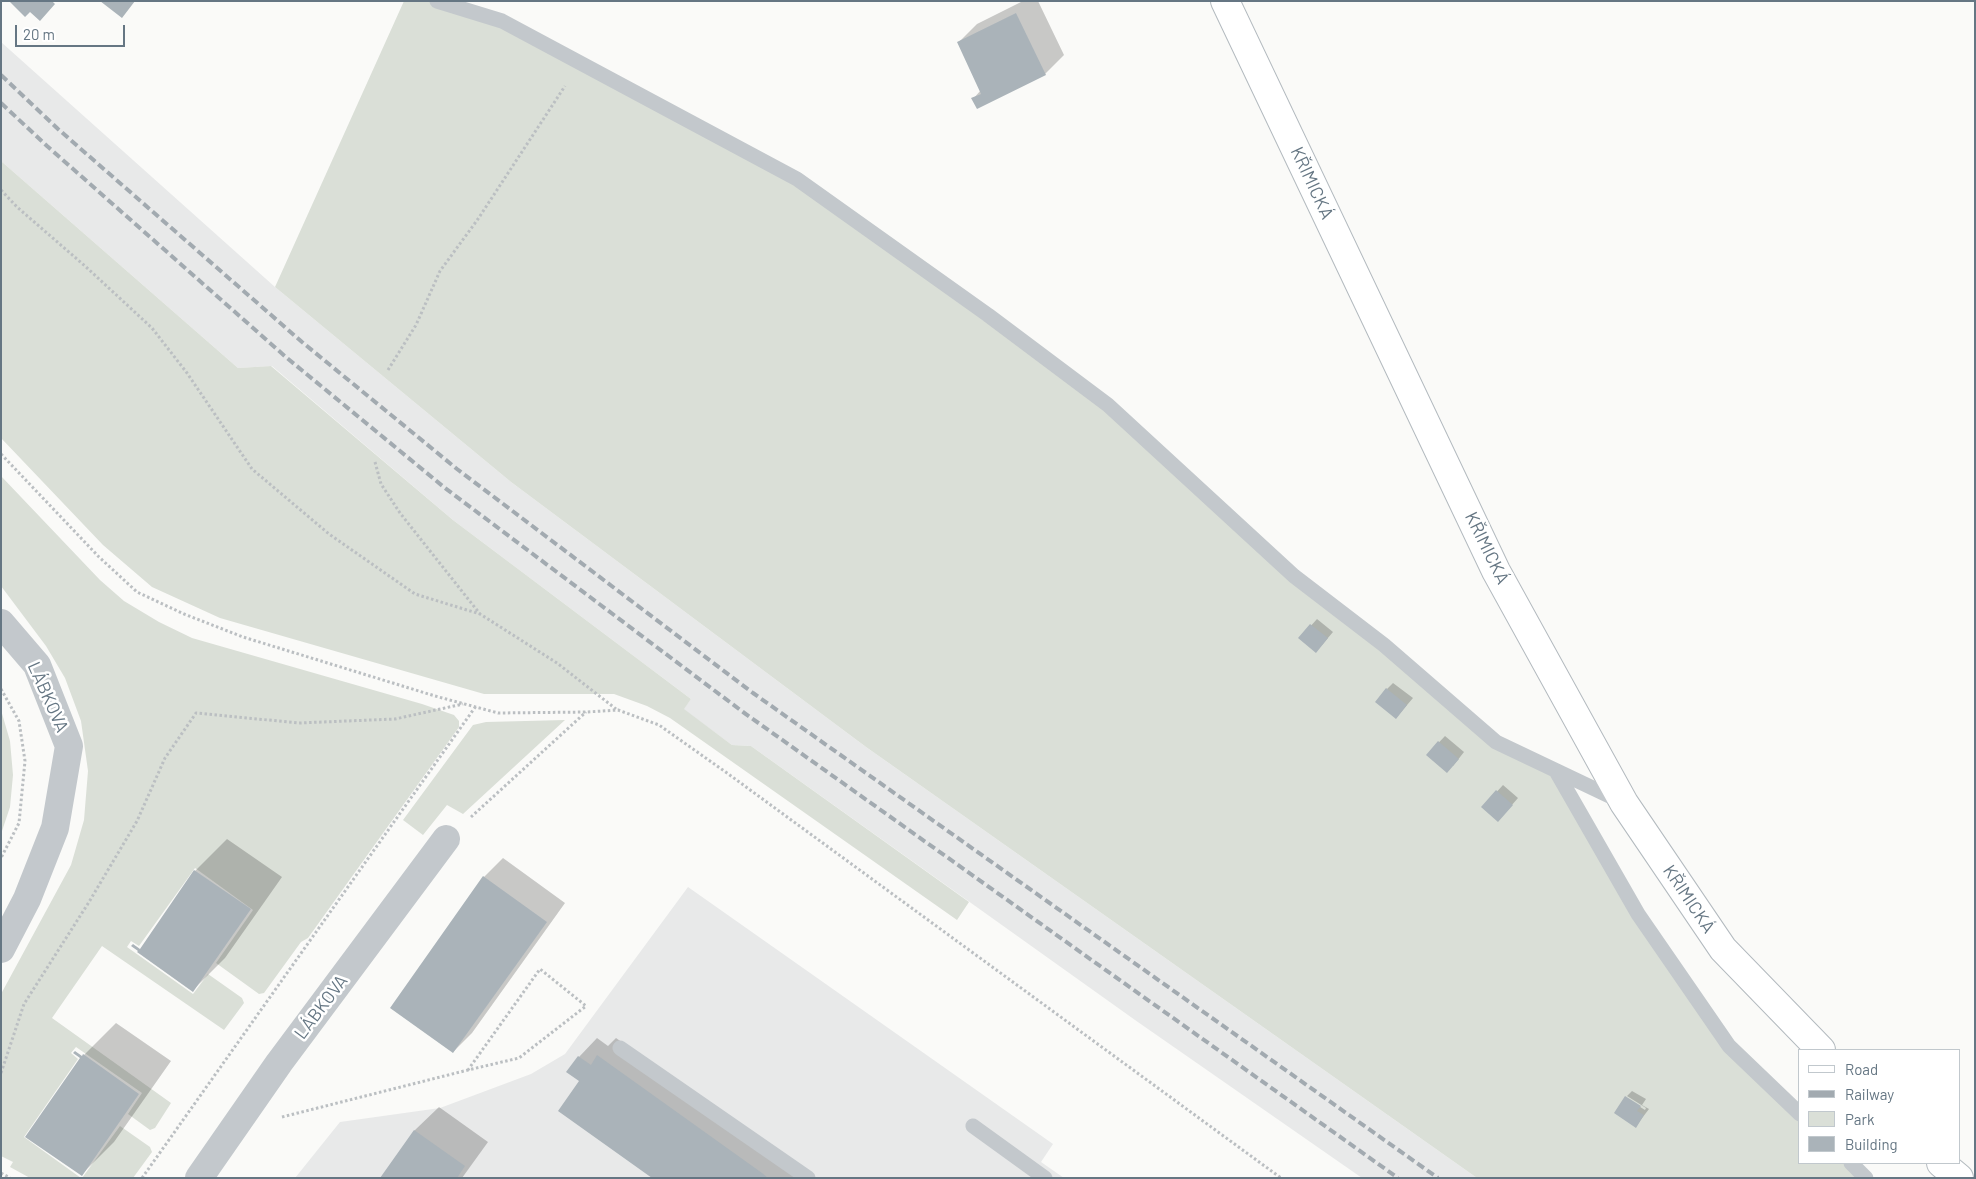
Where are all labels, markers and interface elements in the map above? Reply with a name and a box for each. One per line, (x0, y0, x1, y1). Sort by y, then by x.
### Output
scale bar (18, 15, 128, 47)
text: 20 m (23, 25, 55, 43)
street label: KŘIMICKÁ (1286, 143, 1338, 223)
street label: KŘIMICKÁ (1460, 508, 1514, 588)
street label: LÁBKOVA (23, 658, 73, 736)
street label: KŘIMICKÁ (1658, 861, 1720, 937)
street label: LÁBKOVA (290, 971, 352, 1043)
legend (1798, 1049, 1961, 1164)
text: Road (1845, 1060, 1878, 1078)
text: Railway (1845, 1085, 1894, 1103)
text: Park (1845, 1110, 1874, 1128)
text: Building (1845, 1135, 1898, 1153)

